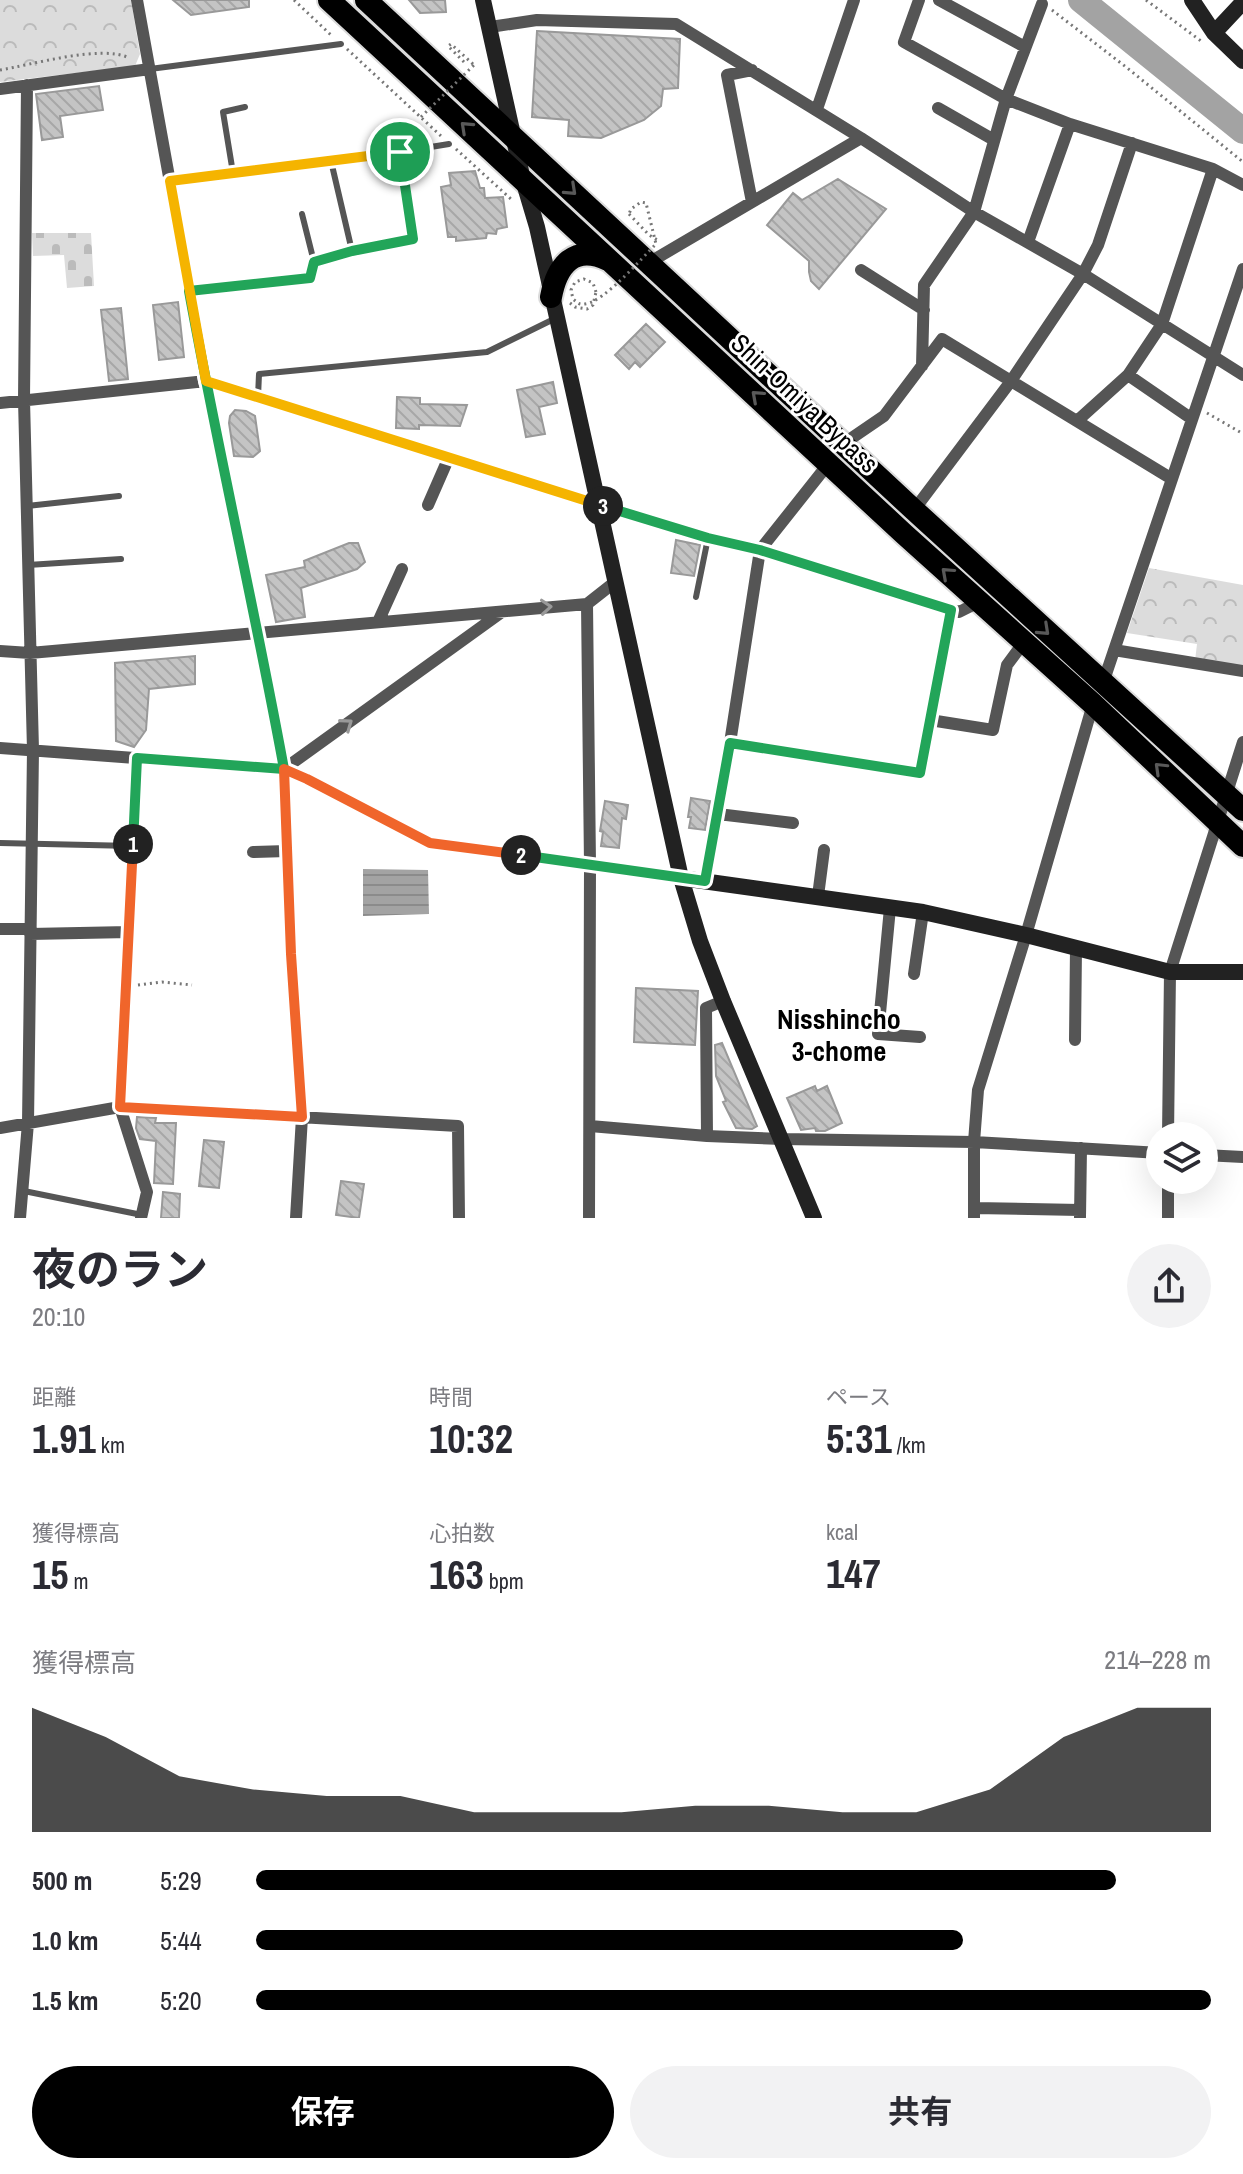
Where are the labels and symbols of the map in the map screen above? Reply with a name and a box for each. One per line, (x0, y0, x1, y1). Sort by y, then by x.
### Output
pin (366, 118, 434, 186)
one-way arrow (461, 121, 475, 136)
one-way arrow (562, 181, 577, 195)
street label: Shin-Omiya Bypass (724, 326, 886, 480)
one-way arrow (751, 392, 766, 406)
pin: 3 (583, 486, 623, 526)
one-way arrow (942, 568, 957, 583)
one-way arrow (540, 599, 553, 616)
one-way arrow (1035, 620, 1050, 634)
one-way arrow (338, 719, 353, 734)
one-way arrow (1155, 762, 1169, 777)
pin: 1 (113, 824, 153, 864)
pin: 2 (501, 835, 541, 875)
district label: Nisshincho 3-chome (777, 1000, 901, 1070)

